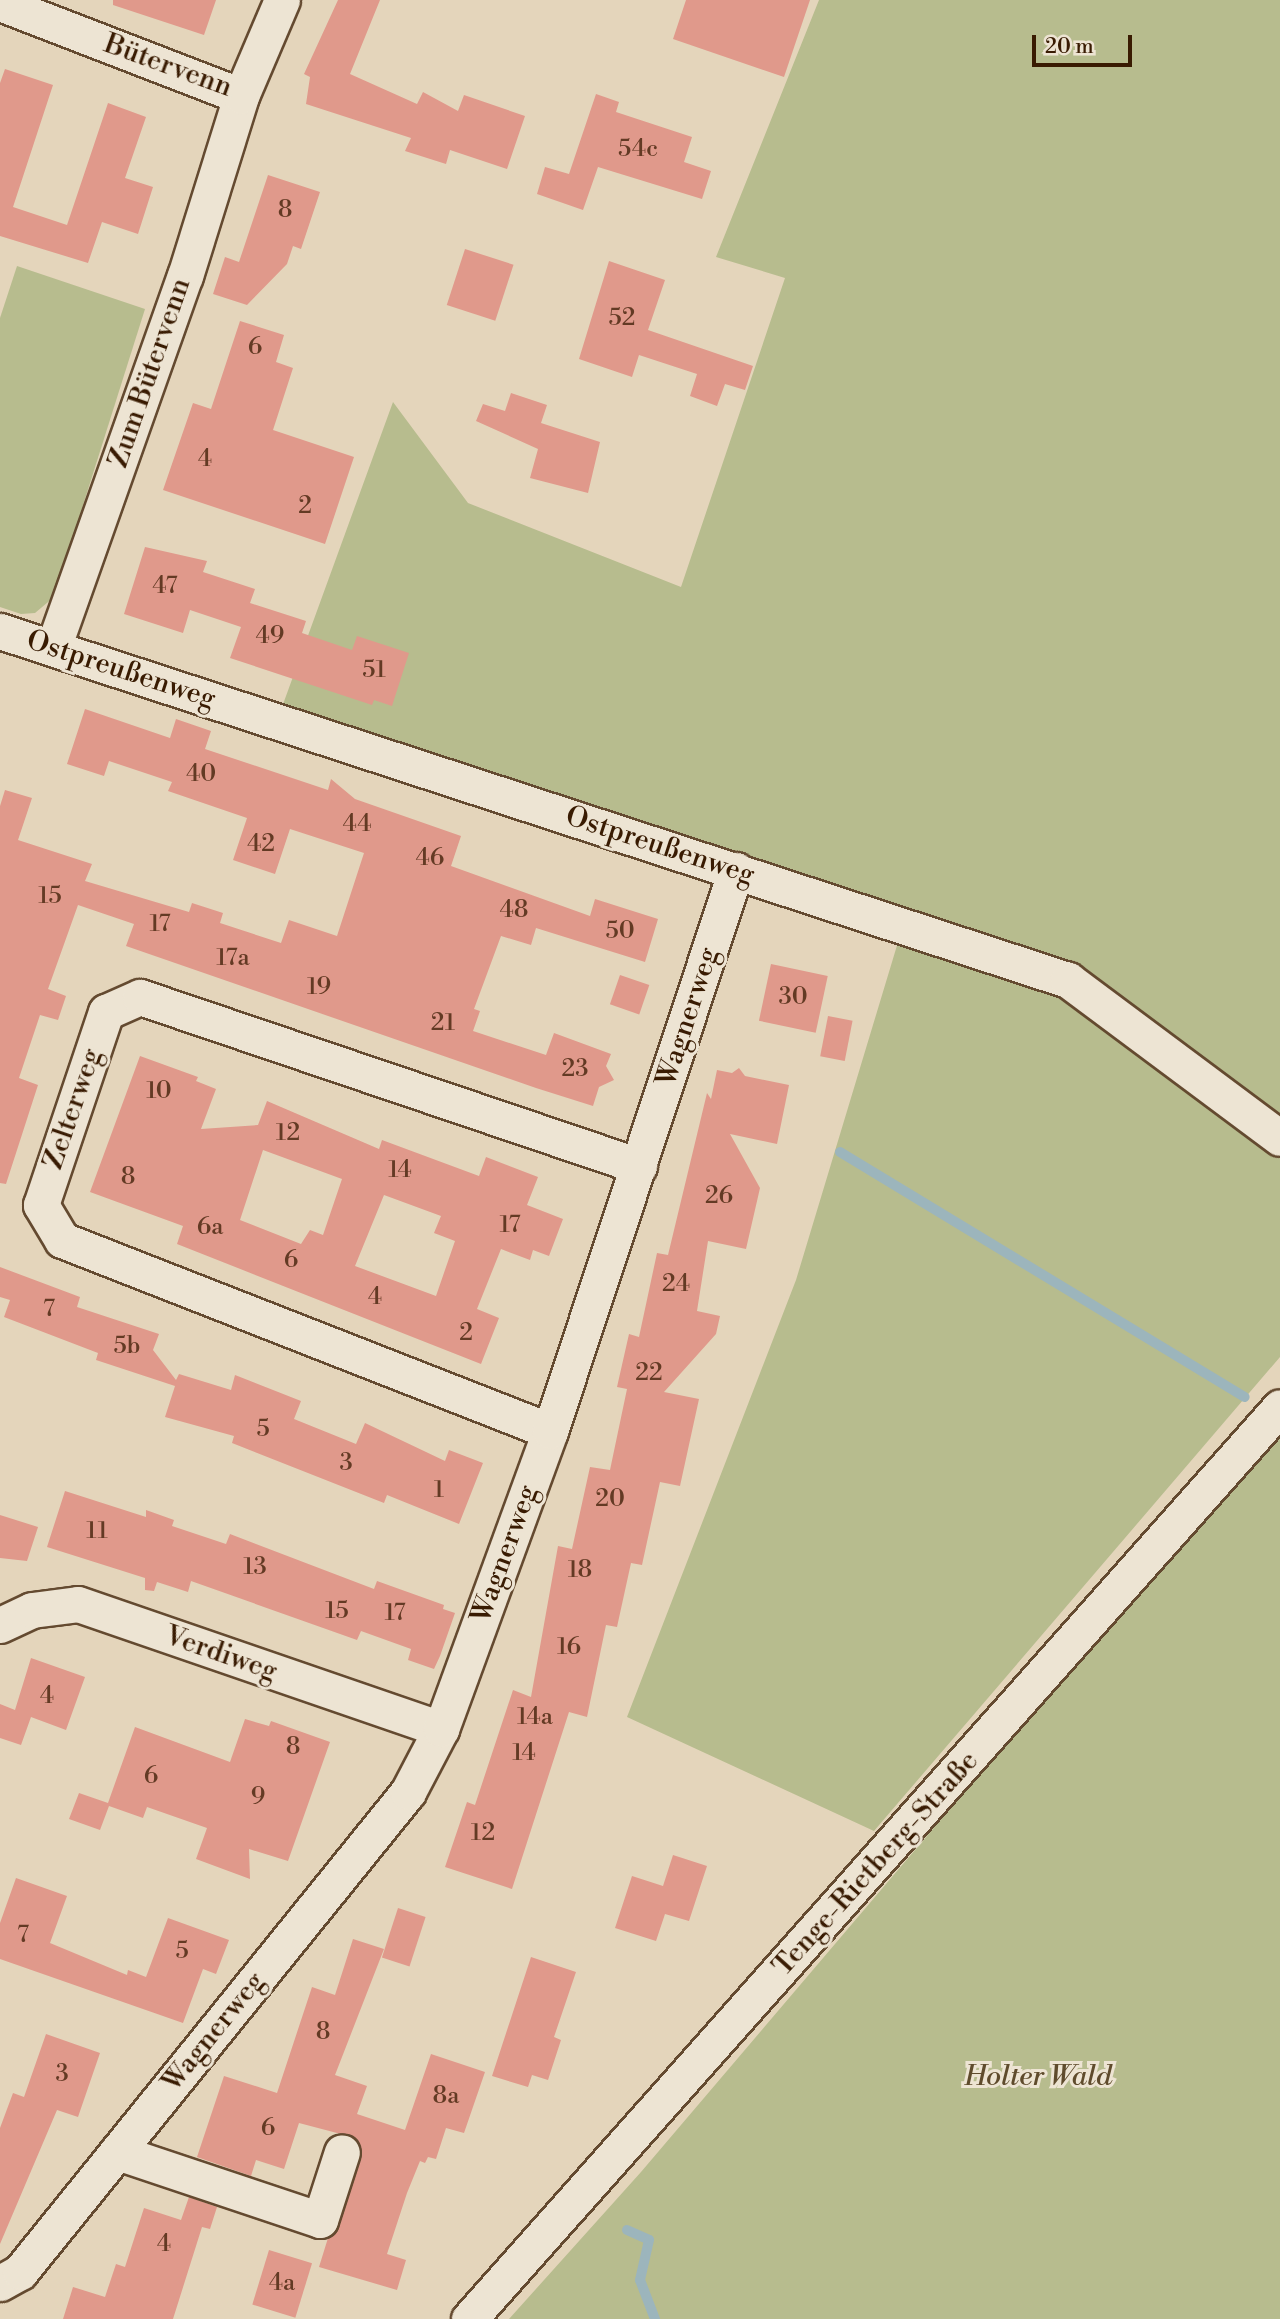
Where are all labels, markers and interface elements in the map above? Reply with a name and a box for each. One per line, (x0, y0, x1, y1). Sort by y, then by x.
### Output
scale bar (1035, 21, 1135, 65)
street label: Bütervenn (99, 27, 237, 105)
text: 20 m (1045, 34, 1094, 60)
house number: 54c (618, 136, 658, 164)
house number: 8 (278, 197, 292, 225)
street label: Zum Bütervenn (102, 274, 198, 472)
house number: 52 (609, 305, 635, 333)
house number: 6 (248, 334, 262, 362)
house number: 4 (198, 446, 212, 474)
house number: 2 (298, 493, 312, 521)
house number: 47 (152, 573, 178, 601)
house number: 49 (256, 623, 284, 651)
street label: Ostpreußenweg (22, 624, 220, 716)
house number: 51 (362, 657, 386, 685)
house number: 40 (186, 761, 216, 789)
street label: Ostpreußenweg (561, 800, 759, 892)
house number: 44 (342, 811, 372, 839)
house number: 42 (247, 831, 275, 859)
house number: 46 (416, 845, 444, 873)
house number: 15 (38, 883, 62, 911)
house number: 48 (500, 897, 528, 925)
house number: 17 (149, 911, 171, 939)
house number: 50 (605, 918, 635, 946)
street label: Wagnerweg (650, 943, 726, 1091)
house number: 17a (216, 945, 250, 973)
house number: 19 (307, 974, 331, 1002)
house number: 30 (778, 984, 808, 1012)
house number: 21 (431, 1010, 455, 1038)
street label: Zelterweg (37, 1044, 109, 1174)
house number: 23 (562, 1056, 588, 1084)
house number: 10 (146, 1078, 172, 1106)
house number: 12 (276, 1120, 300, 1148)
house number: 14 (388, 1157, 412, 1185)
house number: 8 (121, 1164, 135, 1192)
house number: 26 (705, 1183, 733, 1211)
house number: 17 (499, 1212, 521, 1240)
house number: 6a (197, 1214, 223, 1242)
house number: 6 (284, 1247, 298, 1275)
house number: 24 (662, 1271, 690, 1299)
house number: 4 (368, 1284, 382, 1312)
house number: 7 (43, 1296, 55, 1324)
house number: 2 (459, 1320, 473, 1348)
house number: 5b (114, 1333, 140, 1361)
house number: 22 (635, 1360, 663, 1388)
house number: 5 (256, 1416, 270, 1444)
house number: 3 (339, 1450, 353, 1478)
house number: 1 (434, 1477, 444, 1505)
street label: Wagnerweg (465, 1481, 545, 1627)
house number: 20 (595, 1486, 625, 1514)
house number: 11 (86, 1518, 108, 1546)
house number: 13 (243, 1554, 267, 1582)
house number: 18 (568, 1557, 592, 1585)
house number: 15 (325, 1598, 349, 1626)
house number: 17 (384, 1600, 406, 1628)
street label: Verdiweg (160, 1619, 282, 1689)
house number: 16 (557, 1634, 581, 1662)
house number: 4 (40, 1683, 54, 1711)
house number: 14a (517, 1704, 553, 1732)
house number: 8 (286, 1734, 300, 1762)
house number: 14 (512, 1740, 536, 1768)
street label: Tenge-Rietberg-Straße (766, 1745, 986, 1983)
house number: 6 (144, 1763, 158, 1791)
house number: 9 (251, 1784, 265, 1812)
house number: 12 (471, 1820, 495, 1848)
house number: 7 (17, 1922, 29, 1950)
house number: 5 (175, 1938, 189, 1966)
street label: Wagnerweg (156, 1965, 272, 2099)
house number: 8 (316, 2019, 330, 2047)
park label: Holter Wald (964, 2060, 1112, 2094)
house number: 3 (55, 2061, 69, 2089)
house number: 8a (433, 2083, 459, 2111)
house number: 6 (261, 2115, 275, 2143)
house number: 4 (157, 2231, 171, 2259)
house number: 4a (269, 2270, 295, 2298)

